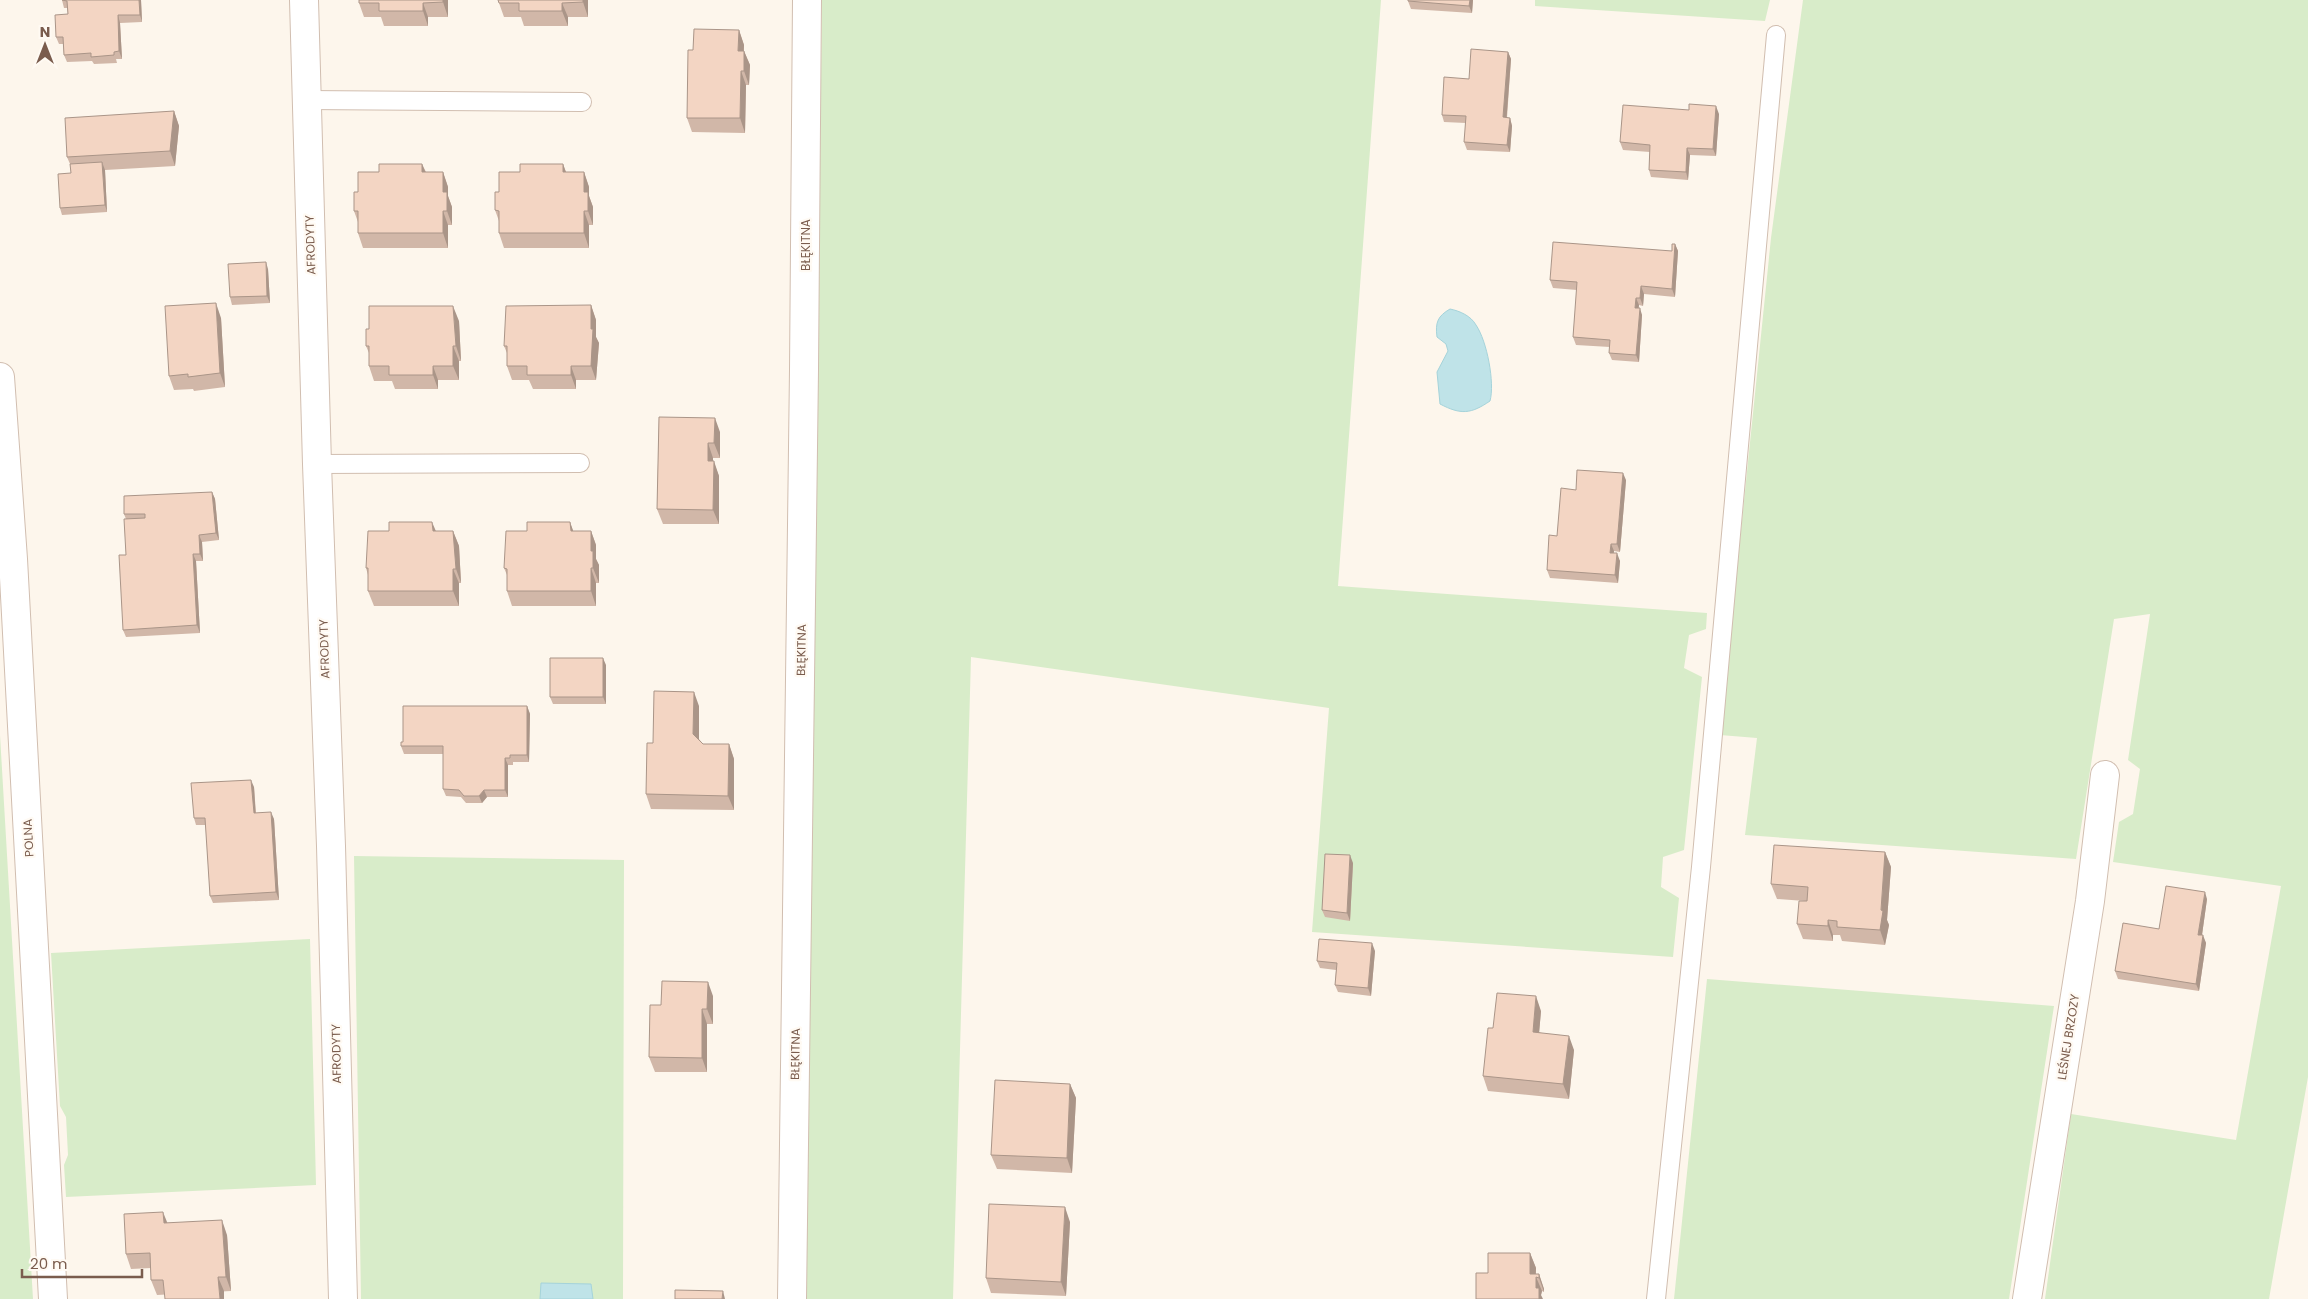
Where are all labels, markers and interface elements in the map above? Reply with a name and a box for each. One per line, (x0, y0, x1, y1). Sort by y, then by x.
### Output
north arrow (20, 20, 70, 70)
text: N (40, 22, 50, 42)
street label: AFRODYTY (300, 215, 320, 275)
street label: BŁĘKITNA (797, 219, 814, 271)
street label: AFRODYTY (314, 619, 334, 679)
street label: BŁĘKITNA (792, 624, 810, 676)
street label: POLNA (19, 819, 37, 857)
street label: LEŚNEJ BRZOZY (2053, 993, 2083, 1081)
street label: AFRODYTY (327, 1024, 345, 1084)
street label: BŁĘKITNA (786, 1028, 804, 1080)
scale bar (22, 1246, 142, 1278)
text: 20 m (30, 1253, 68, 1274)

